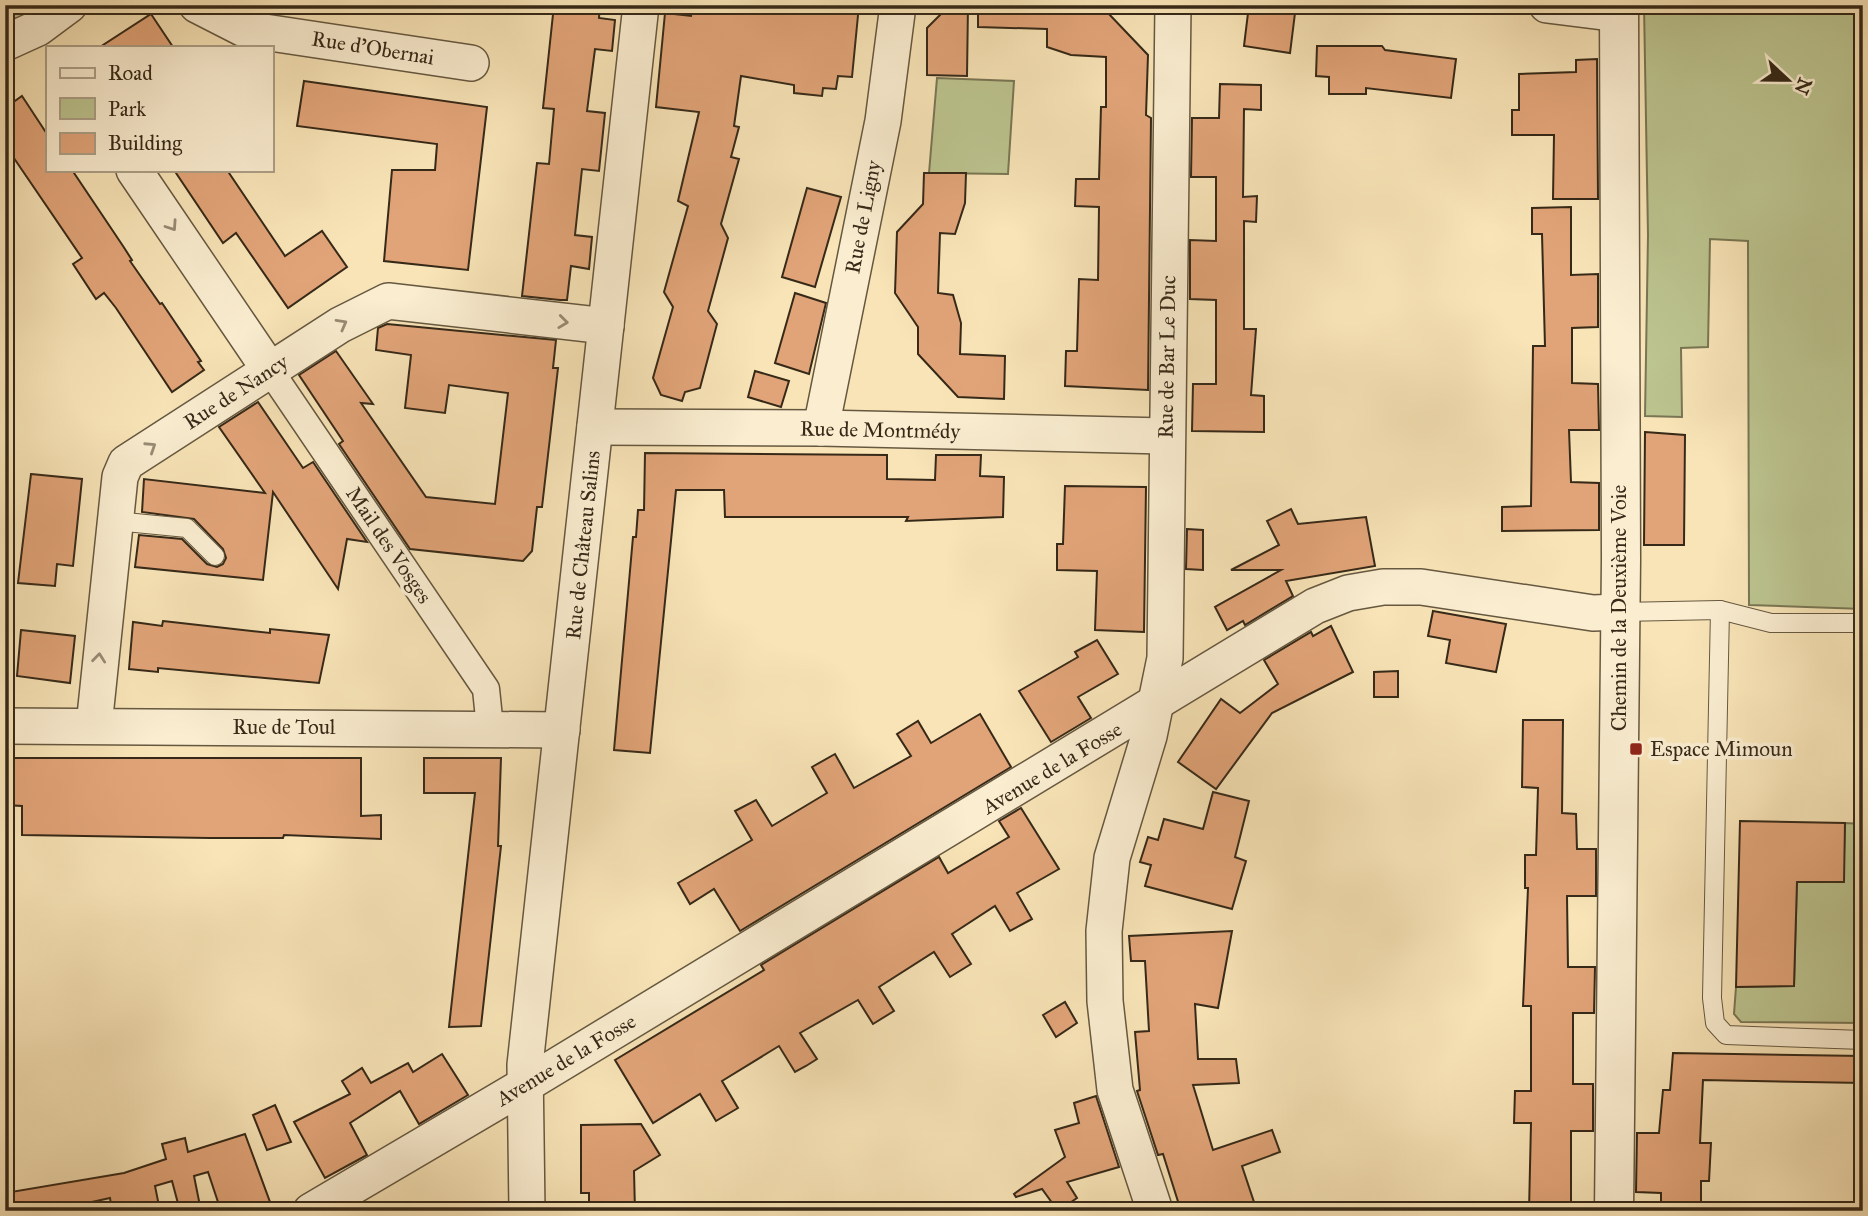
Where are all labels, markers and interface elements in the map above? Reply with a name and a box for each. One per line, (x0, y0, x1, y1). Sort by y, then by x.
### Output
street label: Rue d'Obernai (310, 25, 436, 71)
legend (46, 46, 273, 172)
north arrow (1752, 46, 1822, 116)
text: Road (108, 60, 153, 86)
text: N (1790, 74, 1817, 98)
text: Park (108, 96, 146, 122)
text: Building (108, 130, 182, 156)
street label: Rue de Ligny (839, 157, 887, 276)
one-way arrow (164, 218, 176, 231)
street label: Rue de Bar Le Duc (1153, 275, 1181, 439)
one-way arrow (557, 315, 569, 330)
one-way arrow (335, 319, 348, 332)
street label: Rue de Nancy (179, 348, 294, 435)
street label: Rue de Montmédy (800, 416, 961, 444)
one-way arrow (143, 442, 156, 455)
street label: Rue de Château Salins (560, 449, 606, 641)
street label: Mail des Vosges (340, 481, 438, 609)
street label: Chemin de la Deuxième Voie (1606, 485, 1632, 731)
one-way arrow (92, 653, 107, 664)
street label: Rue de Toul (232, 714, 336, 740)
street label: Avenue de la Fosse (977, 716, 1127, 820)
place label: Espace Mimoun (1650, 736, 1793, 762)
marker: Espace Mimoun (1628, 741, 1644, 757)
street label: Avenue de la Fosse (491, 1008, 641, 1112)

